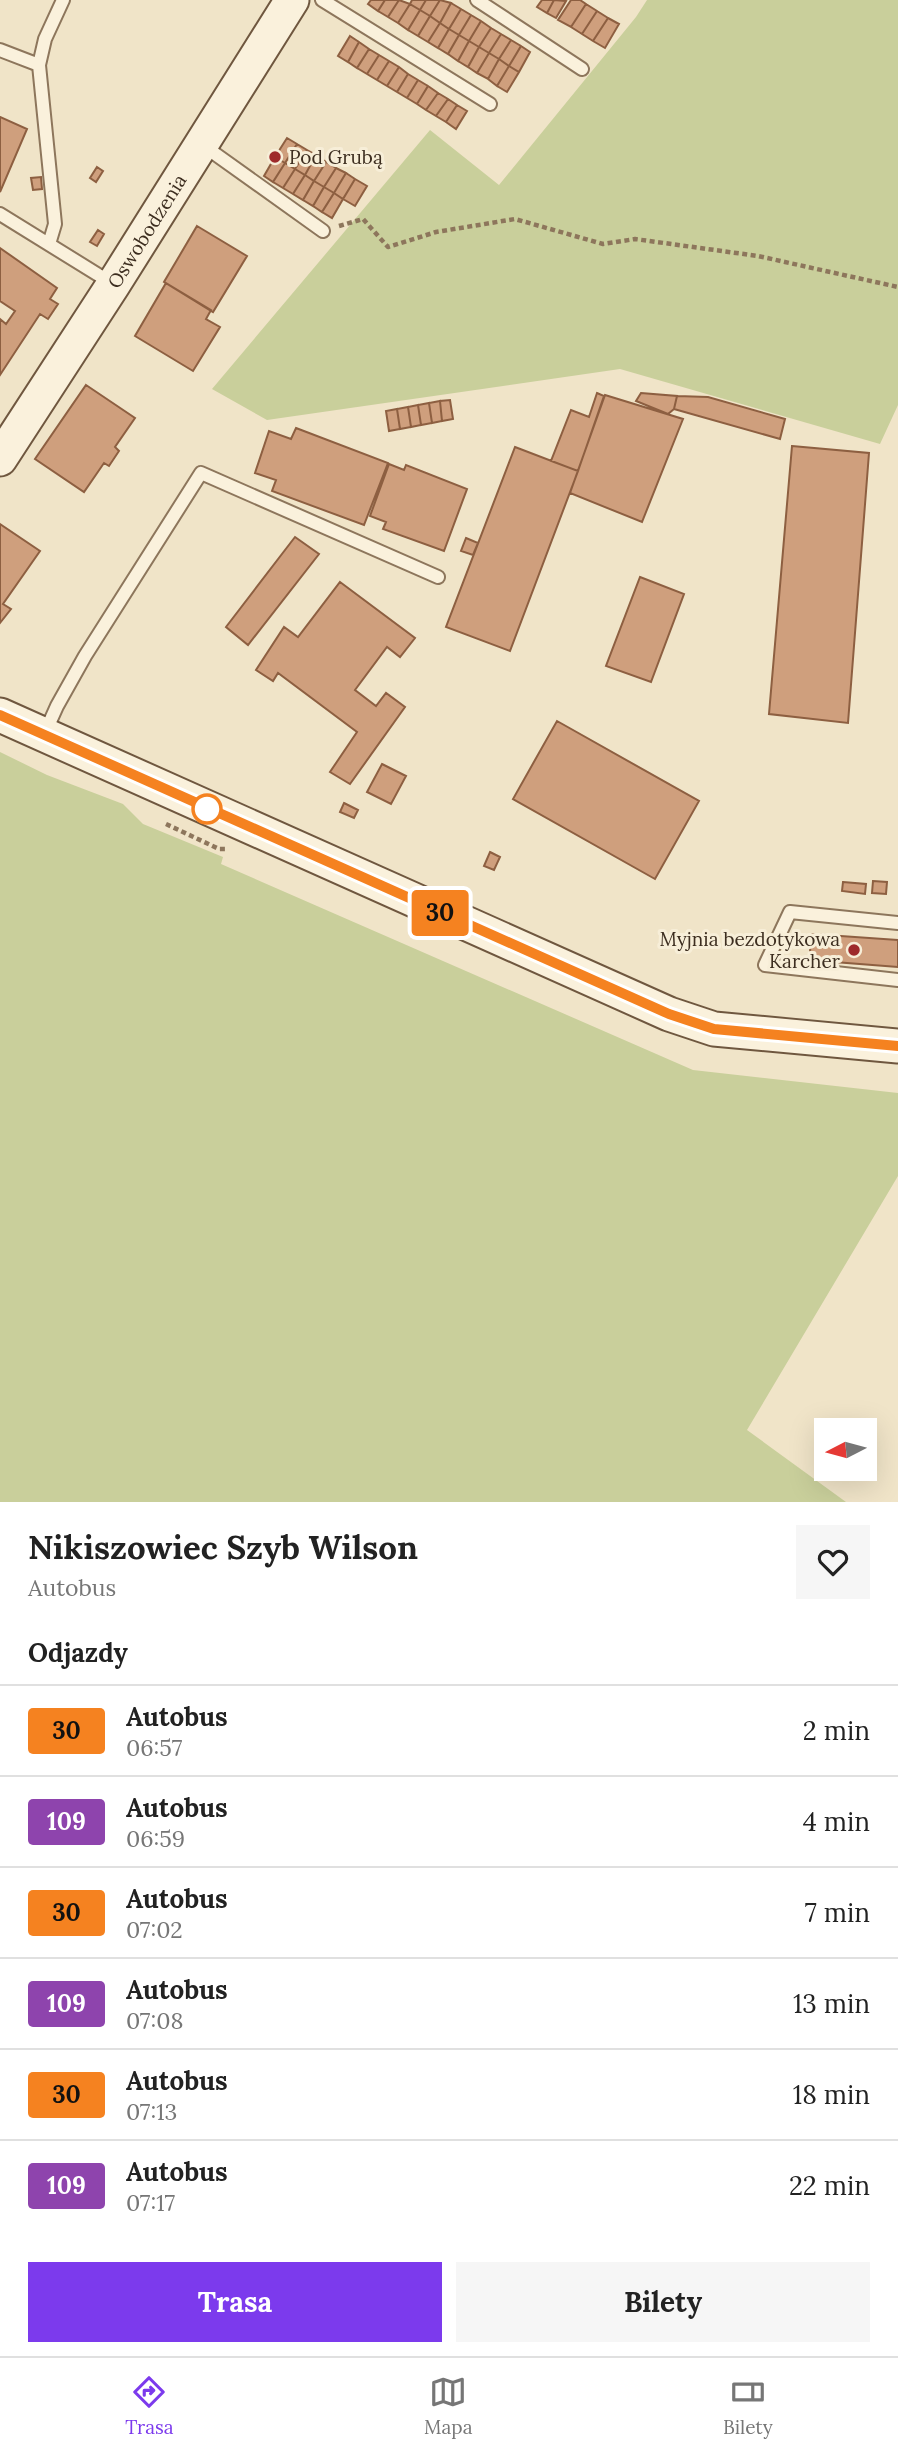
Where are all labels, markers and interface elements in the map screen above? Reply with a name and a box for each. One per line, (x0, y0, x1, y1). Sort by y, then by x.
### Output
place label: Pod Grubą (289, 145, 383, 169)
marker: Pod Grubą (267, 149, 283, 165)
street label: Oswobodzenia (102, 170, 192, 293)
unlabelled marker (192, 794, 222, 824)
line badge: 30 (408, 890, 472, 936)
text: 30 (426, 897, 454, 928)
place label: Myjnia bezdotykowa Karcher (660, 927, 841, 973)
marker: Myjnia bezdotykowa Karcher (846, 942, 862, 958)
north arrow (814, 1418, 877, 1480)
map controls (814, 1418, 877, 1481)
button: heart (796, 1525, 870, 1599)
text: Nikiszowiec Szyb Wilson (28, 1526, 418, 1568)
text: Autobus (28, 1573, 116, 1602)
text: Odjazdy (28, 1636, 128, 1669)
text: Autobus (126, 1700, 228, 1733)
text: 2 min (803, 1714, 870, 1747)
text: 30 (52, 1715, 81, 1746)
text: 06:57 (126, 1733, 182, 1762)
text: Autobus (126, 1791, 228, 1824)
text: 4 min (803, 1805, 870, 1838)
text: 109 (47, 1806, 86, 1837)
text: 06:59 (126, 1824, 185, 1853)
text: Autobus (126, 1882, 228, 1915)
text: 7 min (805, 1896, 870, 1929)
text: 30 (52, 1897, 81, 1928)
text: 07:02 (126, 1915, 183, 1944)
text: Autobus (126, 1973, 228, 2006)
text: 13 min (793, 1987, 870, 2020)
text: 109 (47, 1988, 86, 2019)
text: 07:08 (126, 2006, 183, 2035)
text: Autobus (126, 2064, 228, 2097)
text: 18 min (793, 2078, 870, 2111)
text: 30 (52, 2079, 81, 2110)
text: 07:13 (126, 2097, 177, 2126)
text: Autobus (126, 2155, 228, 2188)
text: 22 min (789, 2169, 870, 2202)
text: 109 (47, 2170, 86, 2201)
text: 07:17 (126, 2188, 175, 2217)
button: Trasa (28, 2262, 442, 2342)
button: Bilety (456, 2262, 870, 2342)
tab: Trasa (125, 2373, 174, 2439)
tab: Mapa (424, 2373, 473, 2439)
tab: Bilety (723, 2373, 773, 2439)

